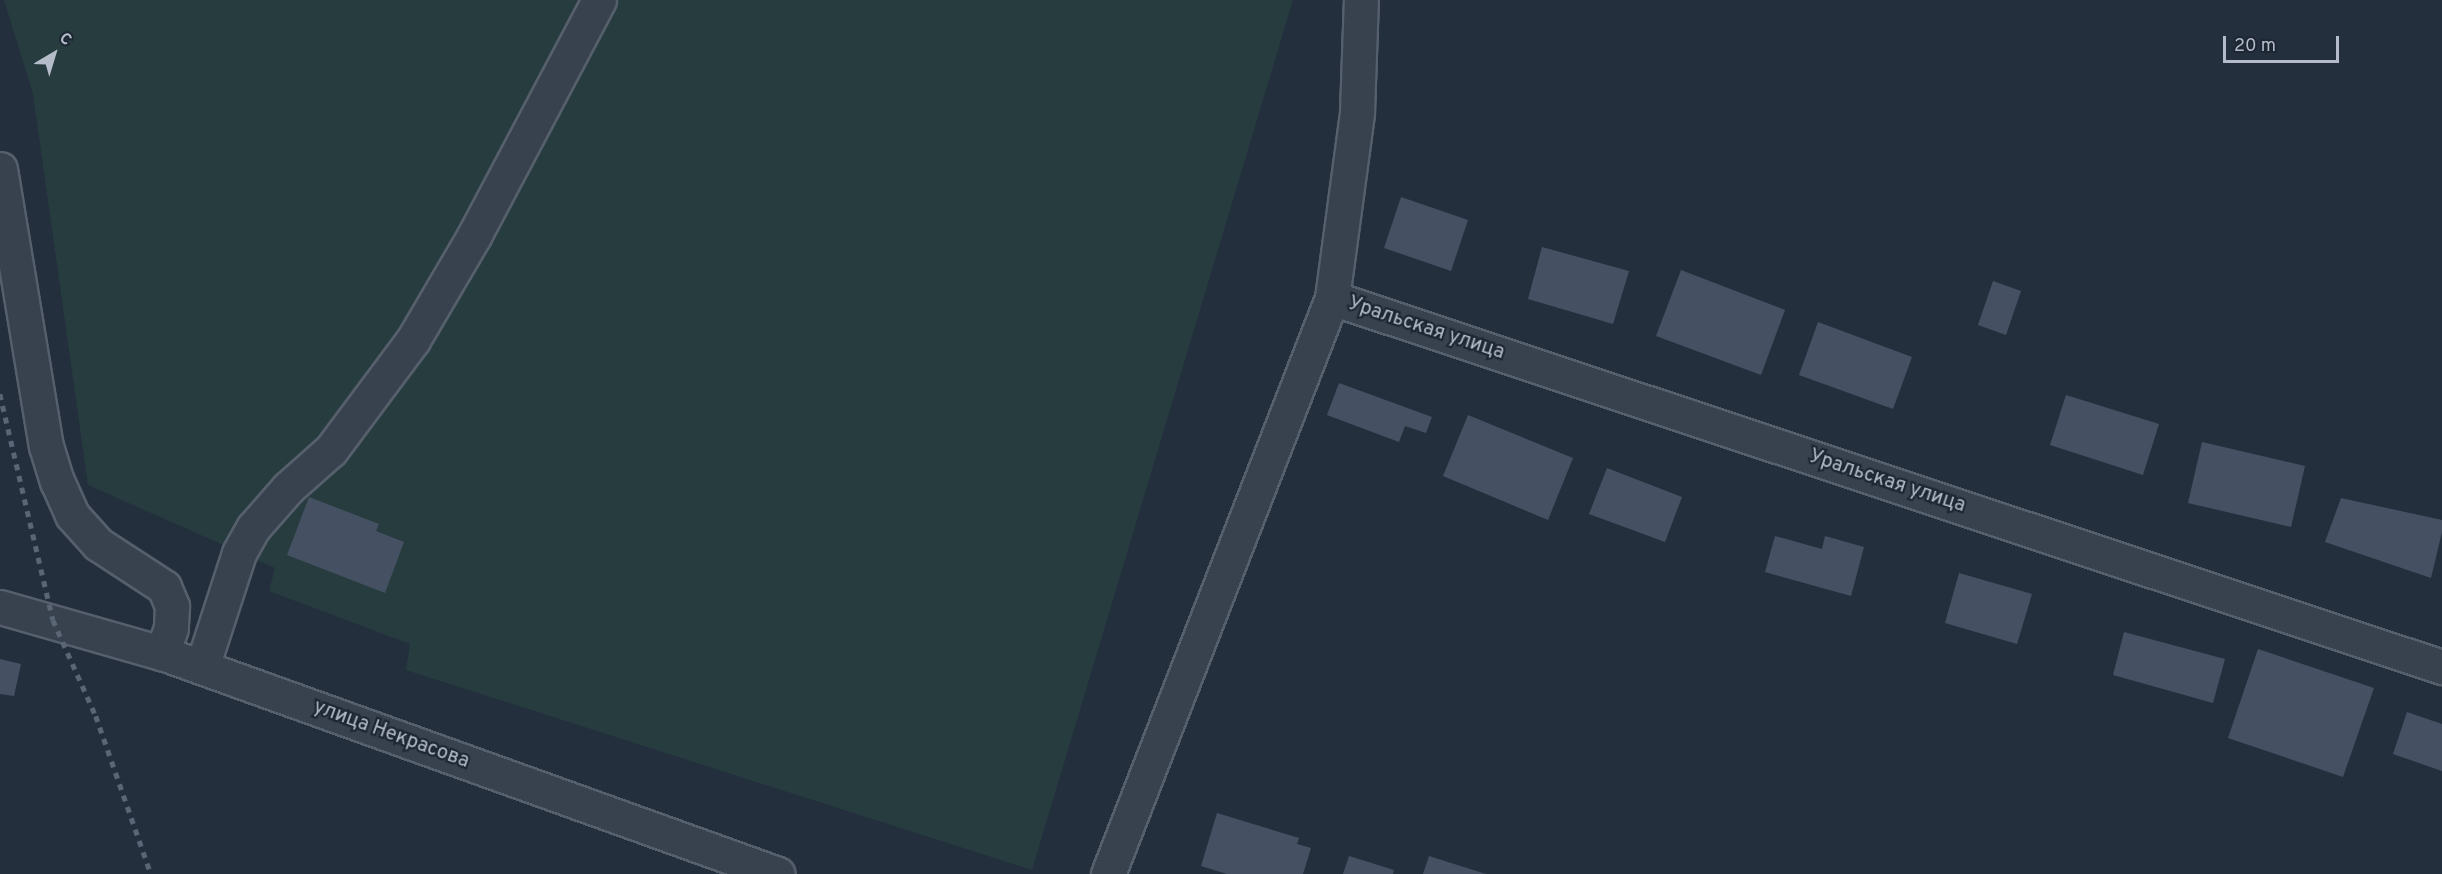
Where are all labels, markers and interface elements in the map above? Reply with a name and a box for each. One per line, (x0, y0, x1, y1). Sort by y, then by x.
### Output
north arrow (24, 24, 84, 84)
scale bar (2226, 24, 2342, 62)
text: С (55, 29, 75, 51)
text: 20 m (2234, 35, 2276, 58)
street label: Уральская улица (1345, 292, 1507, 366)
street label: Уральская улица (1806, 445, 1968, 519)
street label: улица Некрасова (310, 696, 472, 774)

